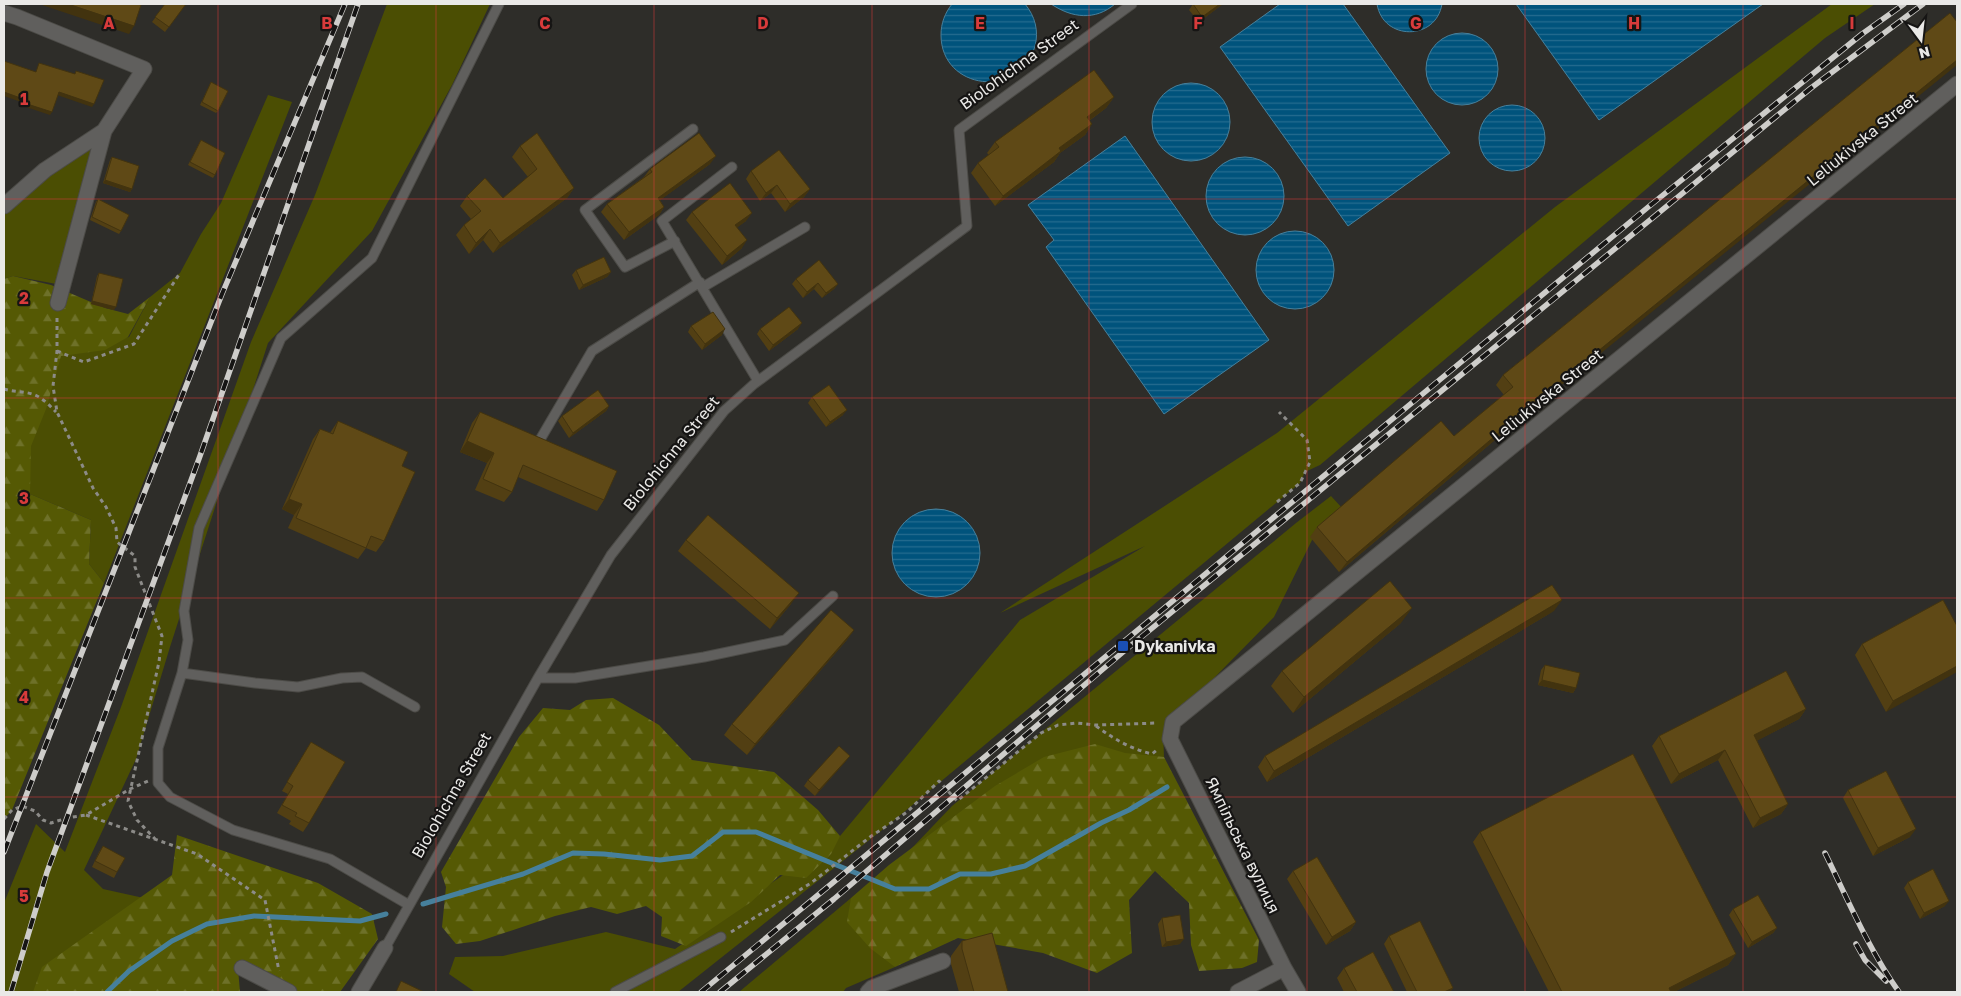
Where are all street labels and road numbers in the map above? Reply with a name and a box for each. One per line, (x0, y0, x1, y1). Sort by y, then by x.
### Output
street label: Biolohichna Street (956, 14, 1082, 114)
street label: Leliukivska Street (1802, 88, 1922, 190)
street label: Leliukivska Street (1487, 344, 1607, 446)
street label: Biolohichna Street (619, 391, 723, 515)
street label: Biolohichna Street (407, 728, 495, 862)
street label: Ямпільська вулиця (1201, 774, 1285, 916)

